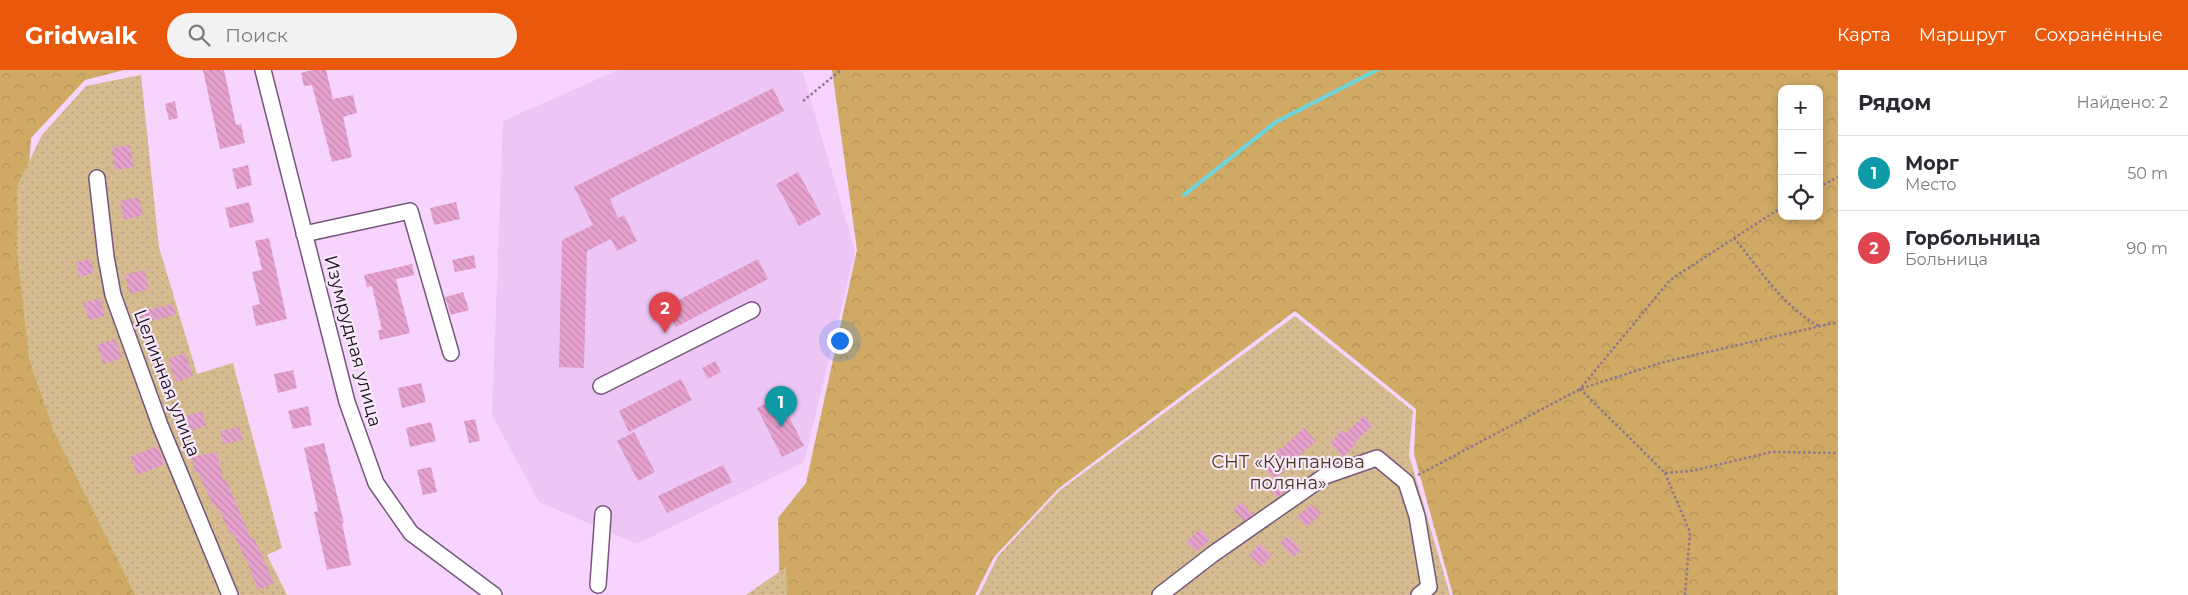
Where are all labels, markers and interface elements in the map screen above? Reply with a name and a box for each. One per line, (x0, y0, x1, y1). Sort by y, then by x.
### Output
search box (167, 13, 517, 58)
text: Gridwalk (25, 21, 137, 50)
icon: search (185, 21, 213, 49)
text: Поиск (225, 24, 288, 47)
text: Карта (1837, 24, 1891, 46)
text: Маршрут (1919, 24, 2006, 46)
text: Сохранённые (2034, 24, 2163, 46)
map controls (1778, 85, 1823, 220)
button: + (1778, 85, 1823, 130)
text: Рядом (1858, 90, 1931, 115)
text: Найдено: 2 (2077, 93, 2168, 112)
button: − (1778, 130, 1823, 175)
text: Морг (1905, 152, 1959, 175)
text: 1 (1871, 164, 1877, 183)
text: 50 m (2127, 164, 2168, 183)
button: locate (1778, 175, 1823, 220)
text: Место (1905, 175, 1957, 194)
text: Горбольница (1905, 227, 2041, 250)
text: 2 (1869, 239, 1879, 258)
text: 90 m (2126, 239, 2168, 258)
text: Больница (1905, 250, 1988, 269)
street label: Изумрудная улица (320, 253, 386, 429)
pin: 2 (649, 292, 681, 333)
street label: Целинная улица (129, 306, 205, 460)
your location (827, 328, 853, 354)
pin: 1 (765, 386, 797, 427)
park label: СНТ «Кунпанова поляна» (1211, 451, 1365, 494)

